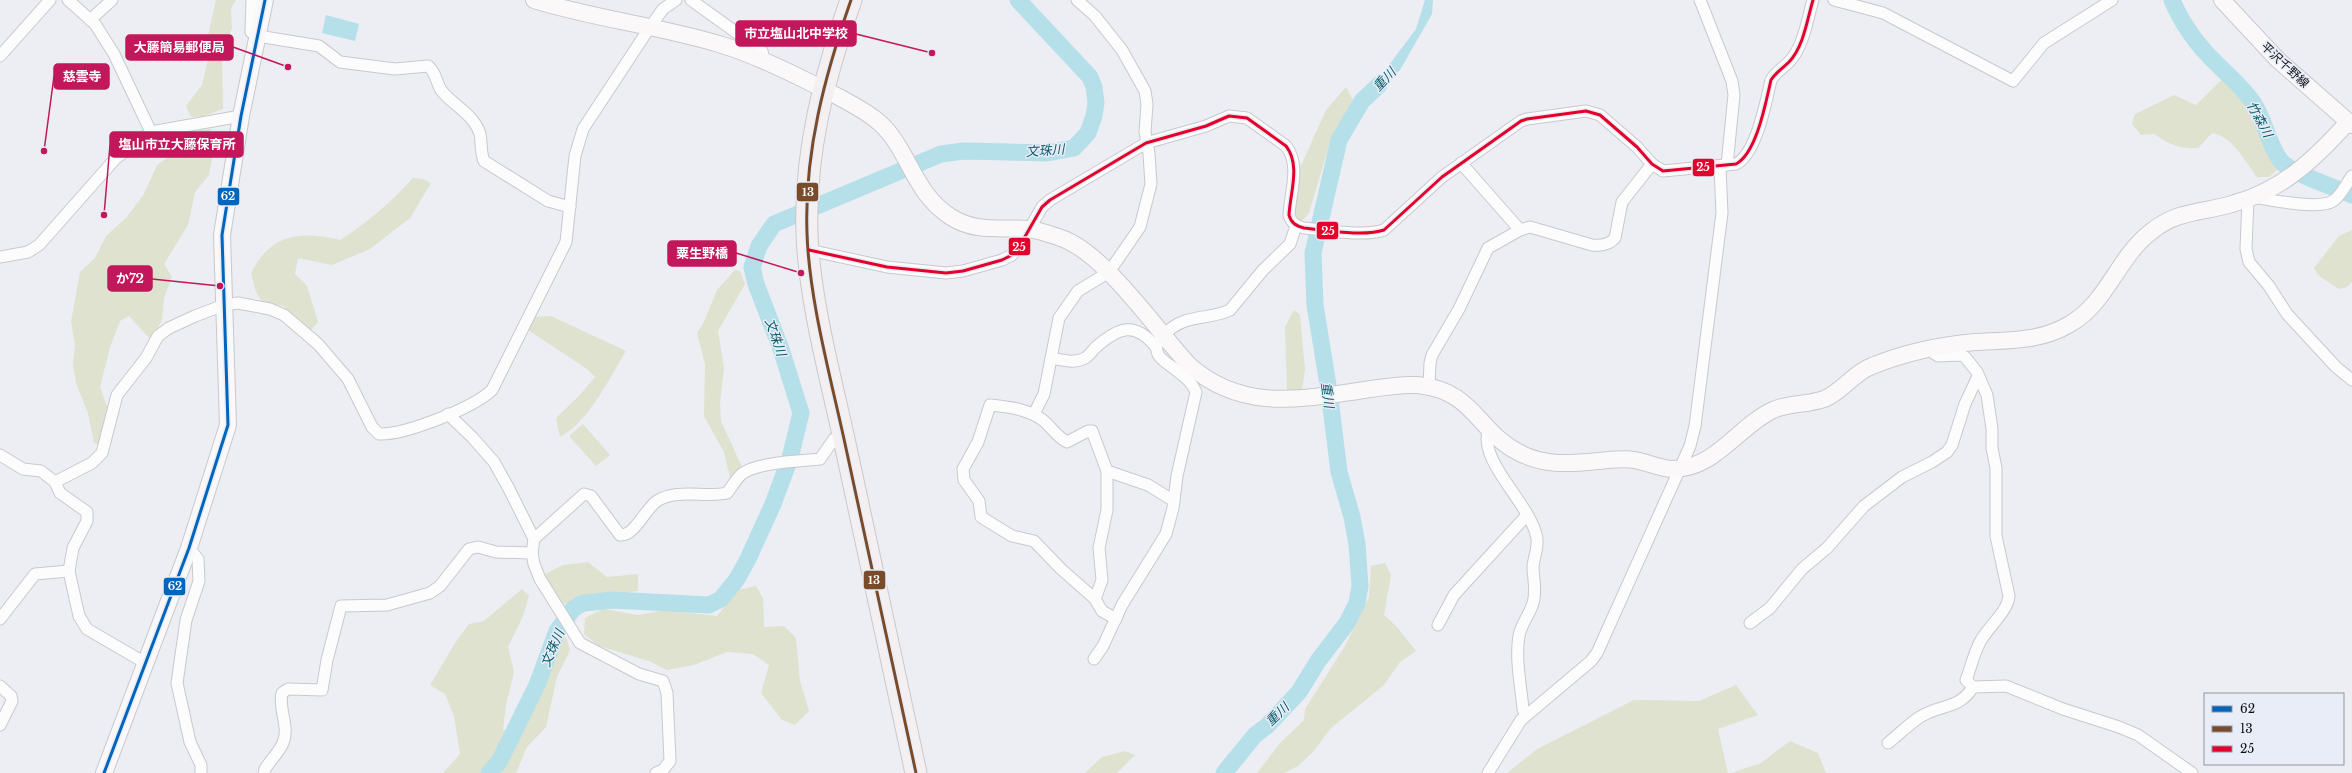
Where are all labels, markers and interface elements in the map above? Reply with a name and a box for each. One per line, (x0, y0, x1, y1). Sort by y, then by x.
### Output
callout: 市立塩山北中学校 (736, 21, 856, 46)
text: 市立塩山北中学校 (744, 25, 848, 42)
callout: 大藤簡易郵便局 (126, 35, 233, 60)
text: 大藤簡易郵便局 (133, 39, 225, 56)
street label: 平沢千野線 (2258, 39, 2312, 91)
water label: 重川 (1369, 63, 1401, 95)
callout: 慈雲寺 (54, 64, 109, 89)
text: 慈雲寺 (62, 68, 102, 85)
water label: 竹森川 (2243, 98, 2277, 142)
callout: 塩山市立大藤保育所 (110, 132, 243, 157)
text: 塩山市立大藤保育所 (118, 136, 236, 153)
water label: 文珠川 (1025, 141, 1067, 160)
line badge: 25 (1692, 158, 1715, 177)
text: 25 (1696, 160, 1710, 174)
line badge: 13 (796, 182, 819, 202)
text: 13 (802, 185, 814, 199)
line badge: 62 (217, 187, 240, 206)
text: 62 (221, 189, 235, 203)
line badge: 25 (1316, 221, 1339, 240)
text: 25 (1321, 224, 1335, 238)
line badge: 25 (1008, 237, 1031, 256)
text: 25 (1012, 240, 1026, 254)
callout: 粟生野橋 (668, 241, 736, 266)
text: 粟生野橋 (676, 245, 728, 262)
callout: か72 (108, 266, 152, 291)
text: か72 (116, 270, 144, 287)
water label: 文珠川 (761, 316, 791, 360)
water label: 重川 (1317, 381, 1338, 411)
line badge: 13 (863, 570, 886, 590)
text: 13 (868, 573, 880, 587)
line badge: 62 (163, 577, 186, 596)
text: 62 (168, 579, 182, 593)
water label: 文珠川 (537, 625, 569, 669)
legend (2204, 693, 2344, 765)
water label: 重川 (1262, 698, 1294, 730)
text: 62 (2240, 701, 2255, 716)
text: 13 (2240, 721, 2253, 736)
text: 25 (2240, 741, 2254, 756)

